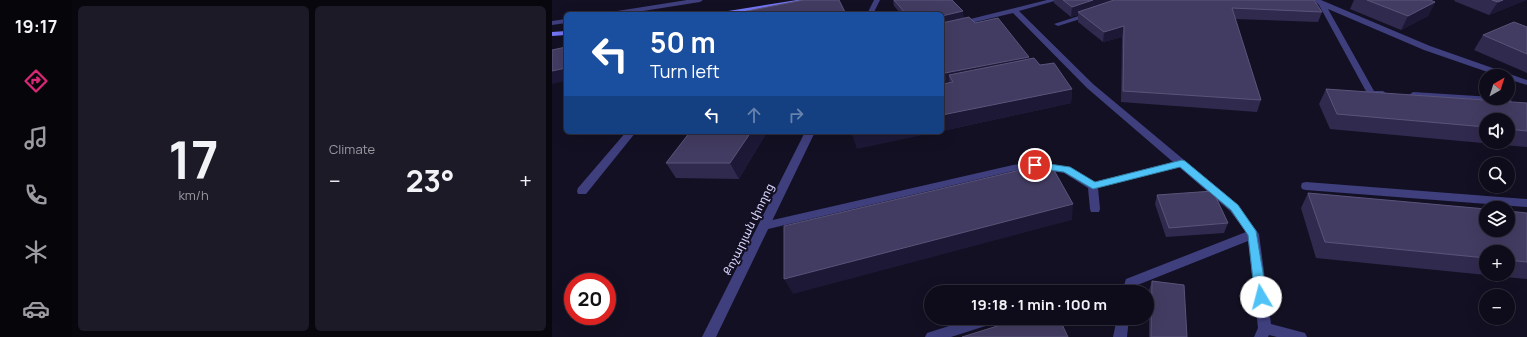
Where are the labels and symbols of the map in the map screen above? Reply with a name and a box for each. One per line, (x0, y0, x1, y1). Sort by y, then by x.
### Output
north arrow (1479, 69, 1515, 105)
pin (1018, 148, 1052, 182)
street label: Քոչարյան փողոց (718, 180, 778, 278)
speed limit sign: 20 (564, 273, 616, 325)
position arrow (1240, 276, 1282, 318)

